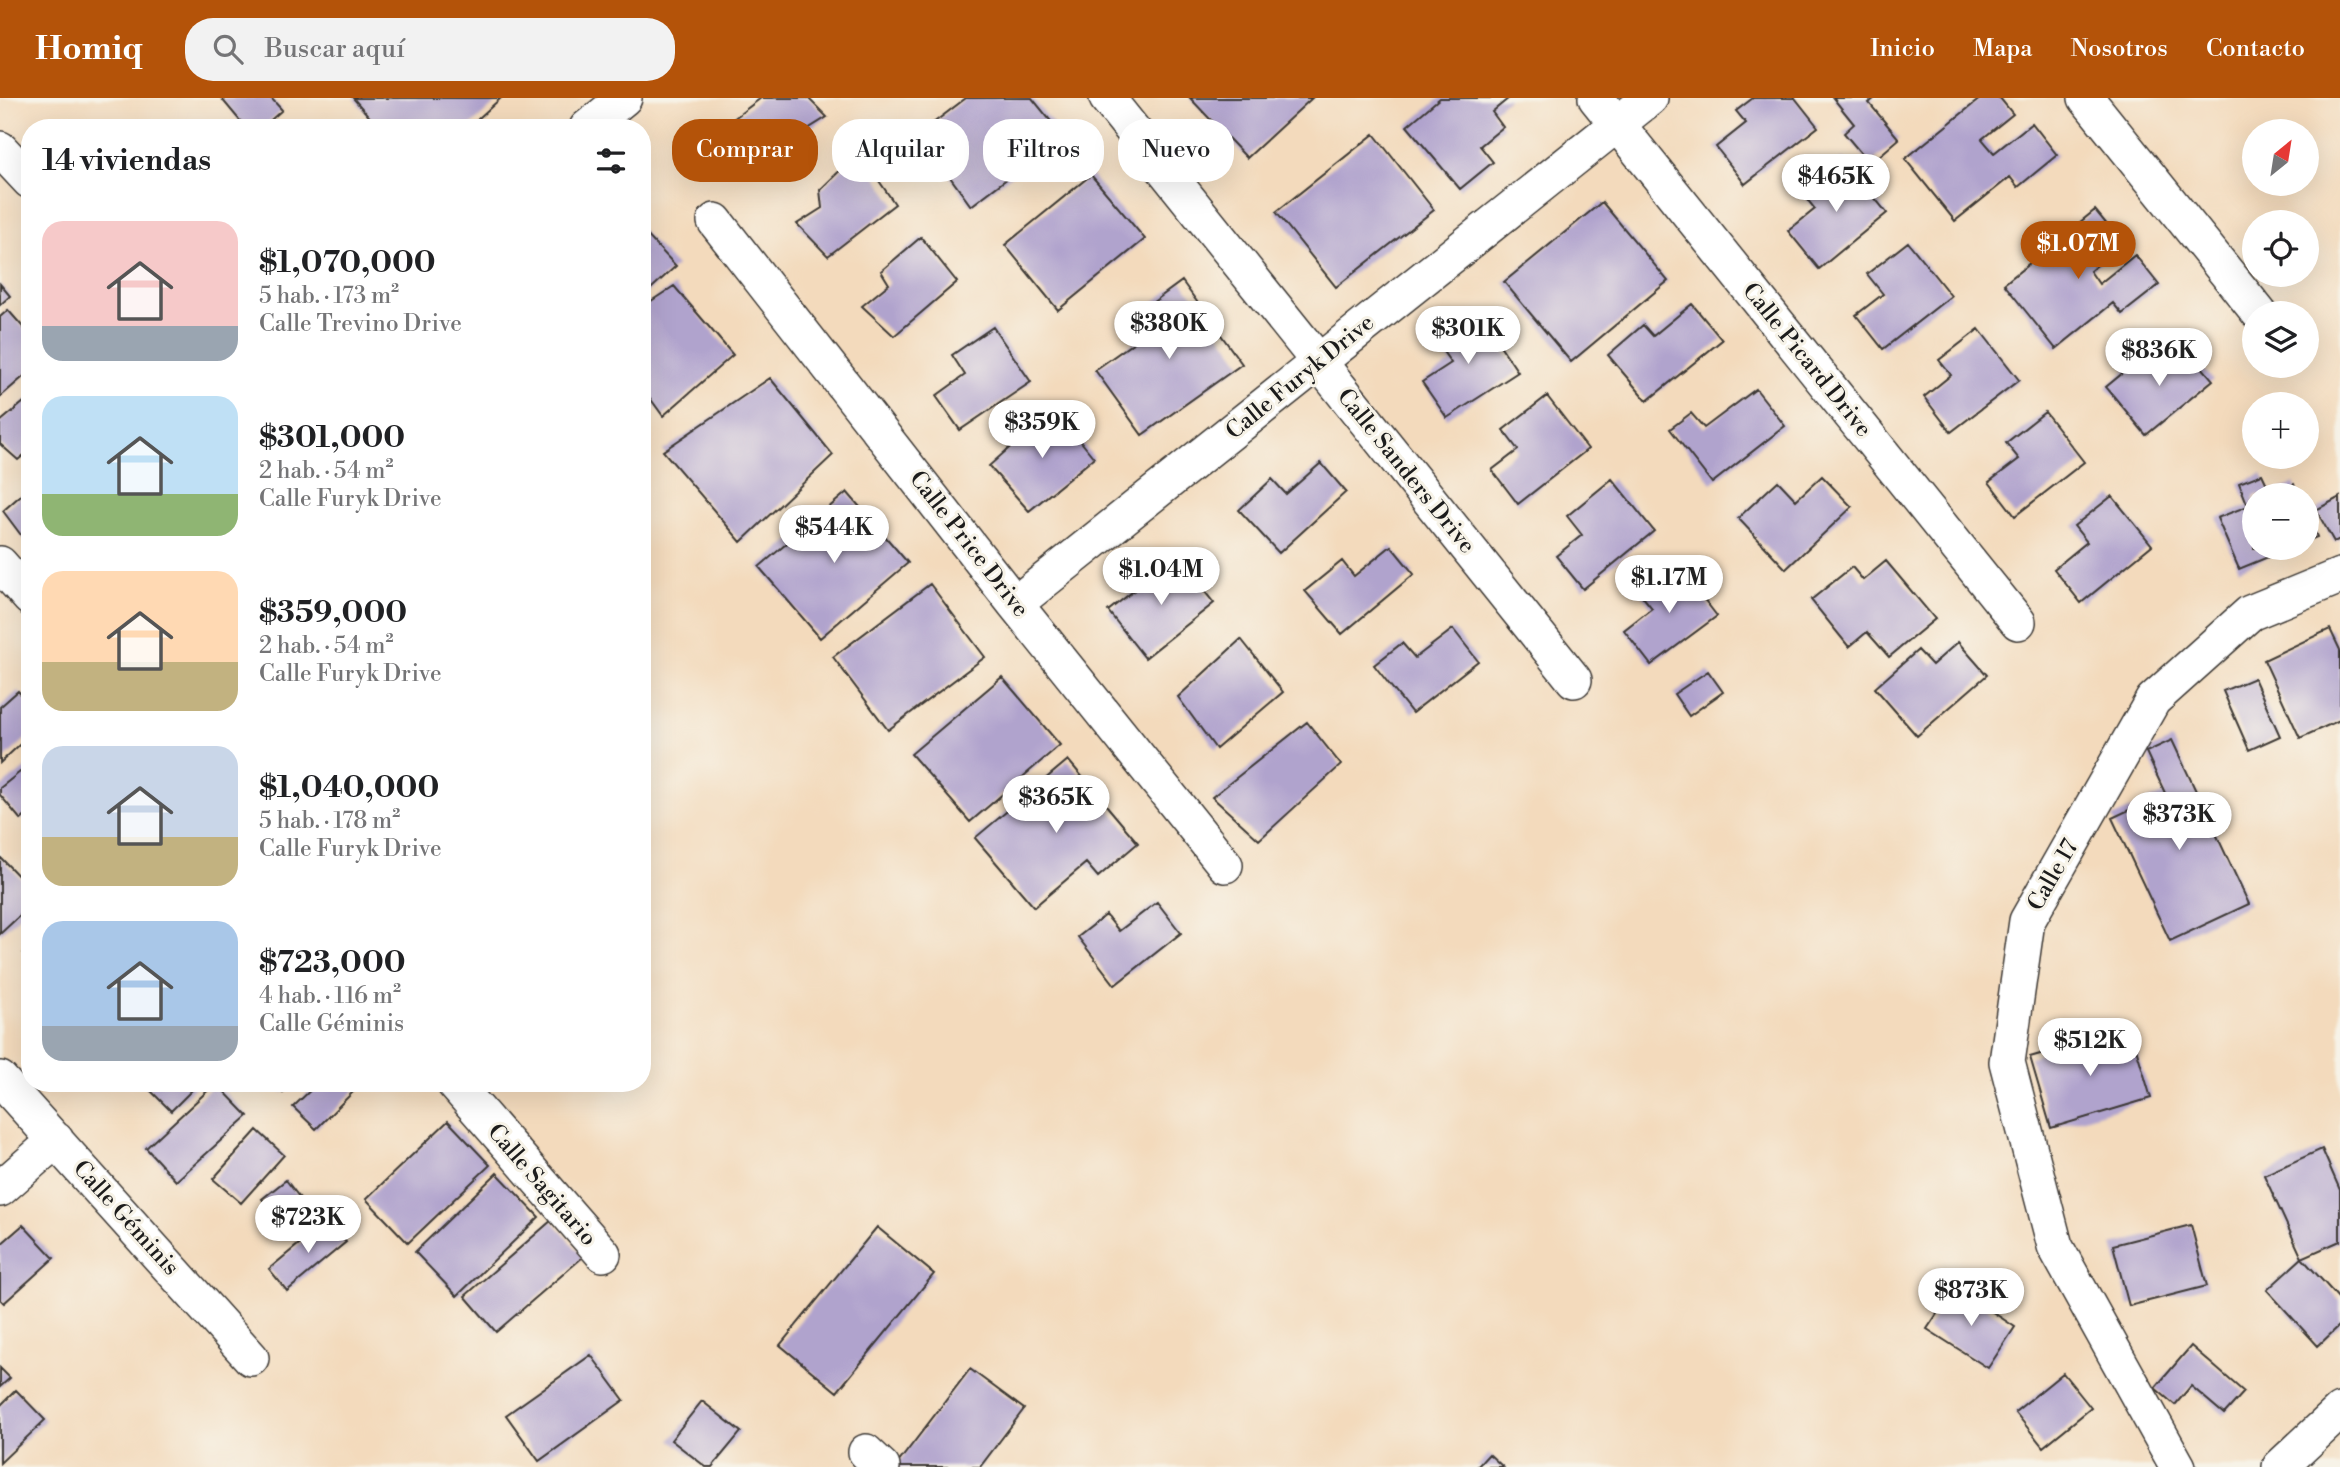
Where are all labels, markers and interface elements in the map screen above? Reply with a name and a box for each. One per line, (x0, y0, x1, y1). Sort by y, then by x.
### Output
search box (185, 18, 675, 81)
text: Homiq (35, 29, 143, 70)
icon: search (209, 30, 247, 68)
text: Buscar aquí (265, 33, 405, 65)
text: Inicio (1870, 34, 1935, 64)
text: Mapa (1973, 34, 2032, 64)
text: Nosotros (2070, 34, 2168, 64)
text: Contacto (2206, 34, 2305, 64)
chip: Comprar (672, 119, 818, 182)
chip: Alquilar (832, 119, 969, 182)
chip: Filtros (983, 119, 1104, 182)
chip: Nuevo (1118, 119, 1234, 182)
north arrow (2242, 119, 2319, 196)
map controls (2242, 119, 2319, 560)
text: 14 viviendas (42, 142, 211, 180)
icon: filters (592, 142, 630, 180)
pin: $465K (1787, 155, 1885, 214)
text: $465K (1798, 163, 1874, 191)
button: locate (2242, 210, 2319, 287)
pin: $1.07M (2021, 222, 2135, 281)
text: $1.07M (2037, 230, 2119, 258)
text: $1,070,000 (259, 244, 436, 282)
icon: home (98, 249, 182, 333)
street label: Calle Picard Drive (1736, 277, 1878, 443)
text: 5 hab. · 173 m² (259, 282, 399, 310)
button: layers (2242, 301, 2319, 378)
pin: $380K (1120, 302, 1218, 361)
pin: $301K (1419, 306, 1517, 366)
street label: Calle Furyk Drive (1220, 309, 1380, 445)
text: Calle Trevino Drive (259, 310, 462, 338)
text: $380K (1130, 310, 1208, 338)
text: $301K (1431, 315, 1505, 343)
pin: $836K (2110, 328, 2208, 388)
text: $836K (2121, 337, 2197, 365)
street label: Calle Sanders Drive (1331, 383, 1481, 559)
button: + (2242, 392, 2319, 469)
pin: $359K (993, 400, 1091, 460)
text: $359K (1005, 409, 1079, 437)
text: $301,000 (259, 419, 405, 457)
icon: home (98, 424, 182, 508)
text: 2 hab. · 54 m² (259, 457, 394, 485)
street label: Calle Price Drive (903, 465, 1035, 623)
button: − (2242, 483, 2319, 560)
text: Calle Furyk Drive (259, 485, 442, 513)
pin: $544K (785, 505, 883, 565)
text: $544K (795, 514, 873, 542)
pin: $1.04M (1104, 547, 1218, 607)
text: $1.04M (1119, 556, 1203, 584)
pin: $1.17M (1612, 556, 1726, 615)
text: $1.17M (1631, 564, 1707, 592)
text: $359,000 (259, 594, 407, 632)
icon: home (98, 599, 182, 683)
text: 2 hab. · 54 m² (259, 632, 394, 660)
text: Calle Furyk Drive (259, 660, 442, 688)
text: $1,040,000 (259, 769, 439, 807)
icon: home (98, 774, 182, 858)
pin: $365K (1007, 776, 1105, 835)
text: $365K (1019, 784, 1093, 812)
pin: $373K (2130, 792, 2228, 852)
text: $373K (2143, 801, 2215, 829)
text: 5 hab. · 178 m² (259, 807, 400, 835)
street label: Calle 17 (2021, 834, 2085, 916)
text: Calle Furyk Drive (259, 835, 442, 863)
text: $723,000 (259, 944, 406, 982)
icon: home (98, 949, 182, 1033)
text: 4 hab. · 116 m² (259, 982, 401, 1010)
text: Calle Géminis (259, 1010, 404, 1038)
pin: $512K (2041, 1018, 2139, 1078)
text: $512K (2054, 1027, 2126, 1055)
street label: Calle Sagitario (481, 1118, 603, 1252)
street label: Calle Géminis (67, 1155, 185, 1281)
pin: $723K (259, 1196, 357, 1255)
text: $723K (271, 1204, 345, 1232)
pin: $873K (1922, 1268, 2020, 1328)
text: $873K (1934, 1277, 2008, 1305)

